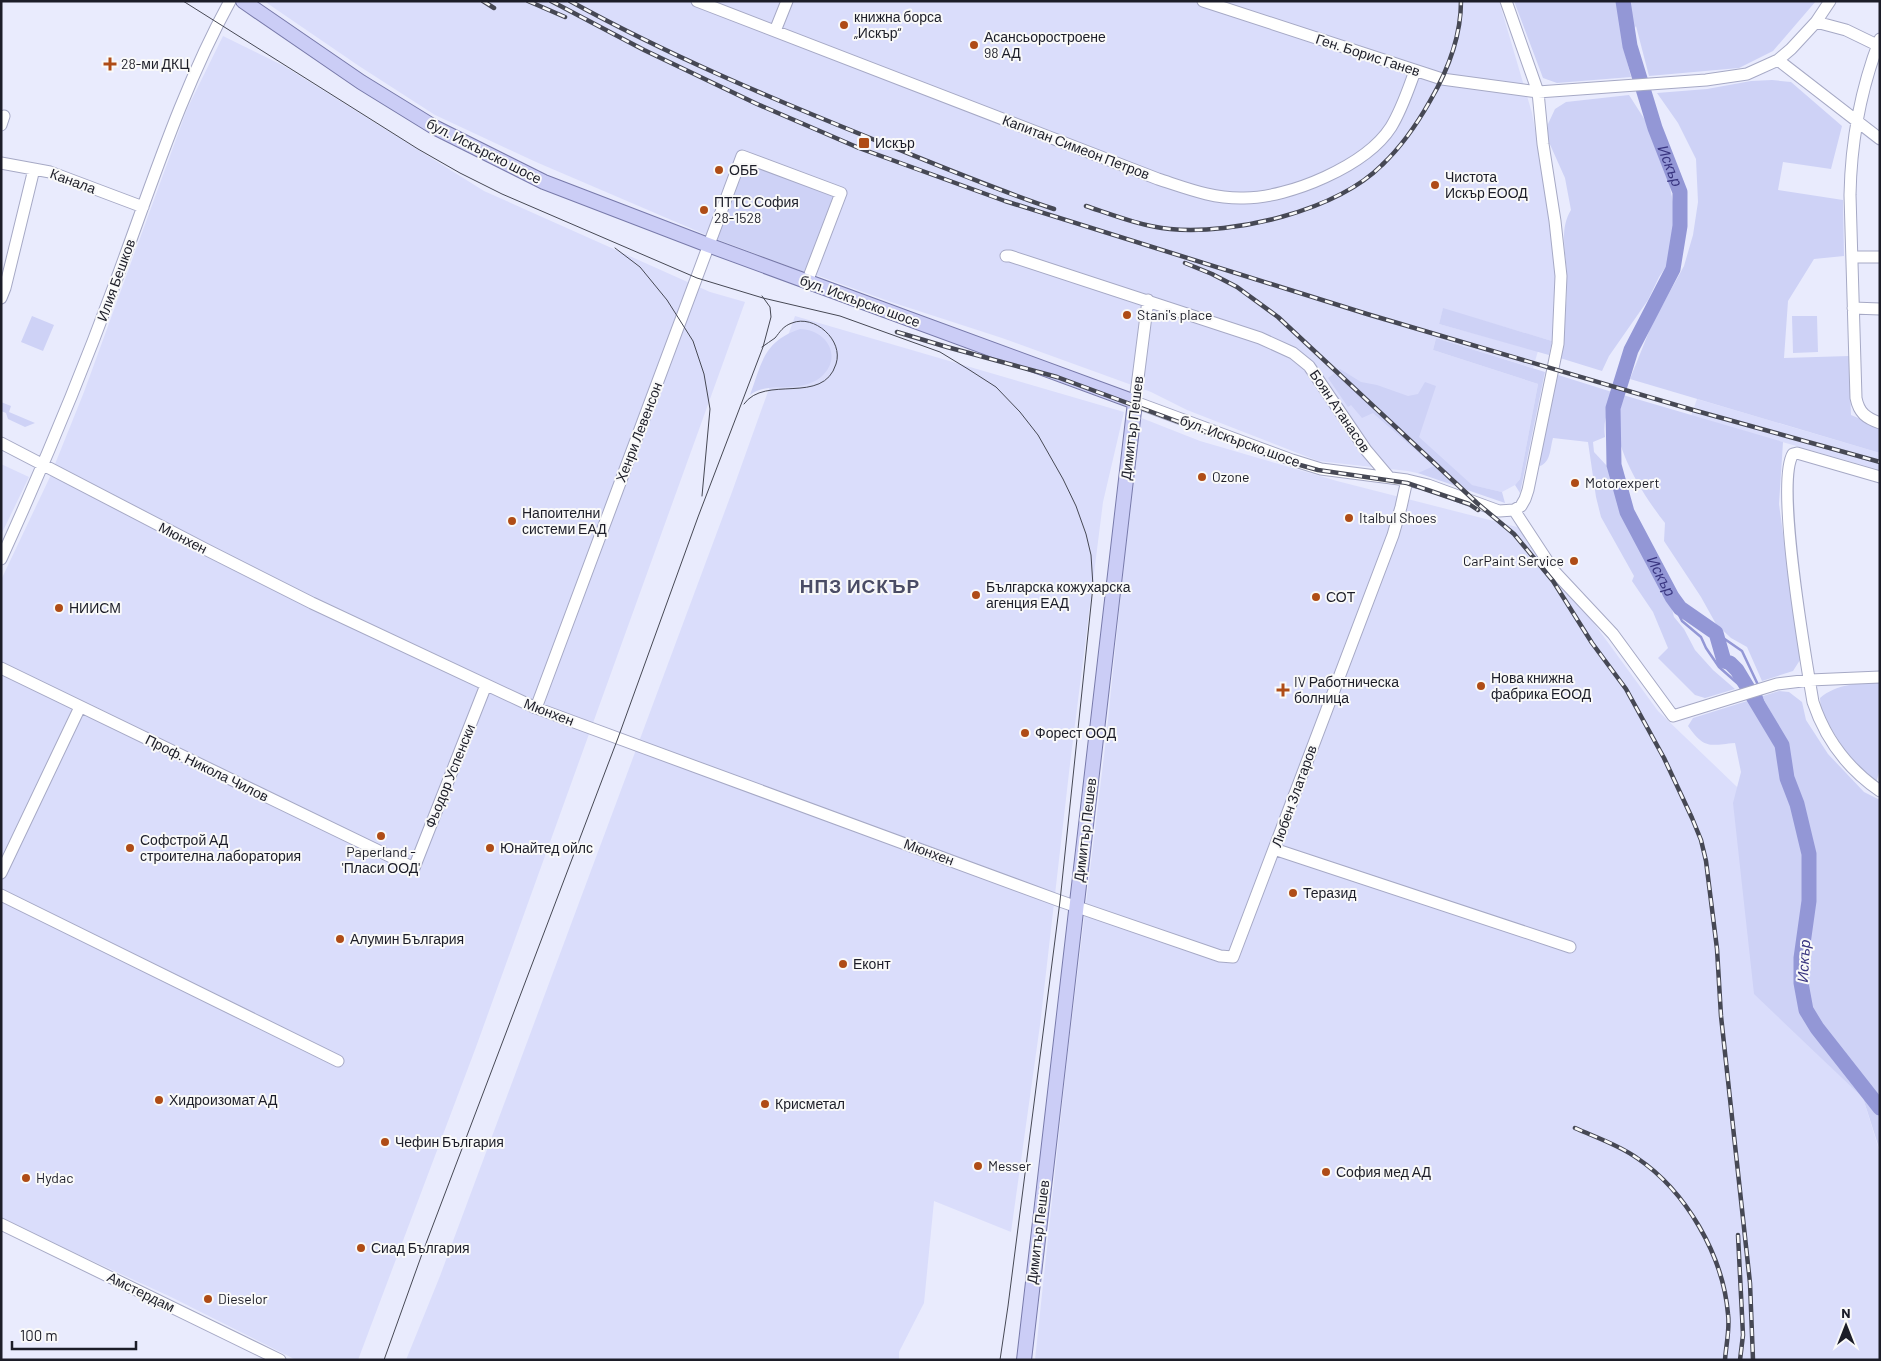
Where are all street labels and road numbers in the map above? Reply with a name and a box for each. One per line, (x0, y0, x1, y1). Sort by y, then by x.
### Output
street label: Ген. Борис Ганев (1314, 30, 1423, 79)
street label: Капитан Симеон Петров (1000, 111, 1152, 182)
street label: бул. Искърско шосе (424, 114, 545, 187)
street label: Канала (48, 164, 99, 197)
street label: Илия Бешков (93, 236, 138, 323)
street label: бул. Искърско шосе (798, 271, 923, 330)
street label: Боян Атанасов (1307, 366, 1374, 455)
street label: Димитър Пешев (1117, 375, 1146, 481)
street label: Хенри Левенсон (612, 379, 665, 484)
street label: бул. Искърско шосе (1178, 411, 1303, 470)
street label: Мюнхен (156, 518, 210, 557)
street label: Мюнхен (522, 694, 577, 729)
street label: Фьодор Успенски (421, 721, 478, 830)
street label: Проф. Никола Чилов (143, 730, 272, 805)
street label: Любен Златаров (1267, 743, 1320, 849)
street label: Димитър Пешев (1070, 777, 1099, 883)
street label: Мюнхен (902, 835, 957, 868)
street label: Димитър Пешев (1023, 1179, 1052, 1285)
street label: Амстердам (105, 1268, 178, 1315)

